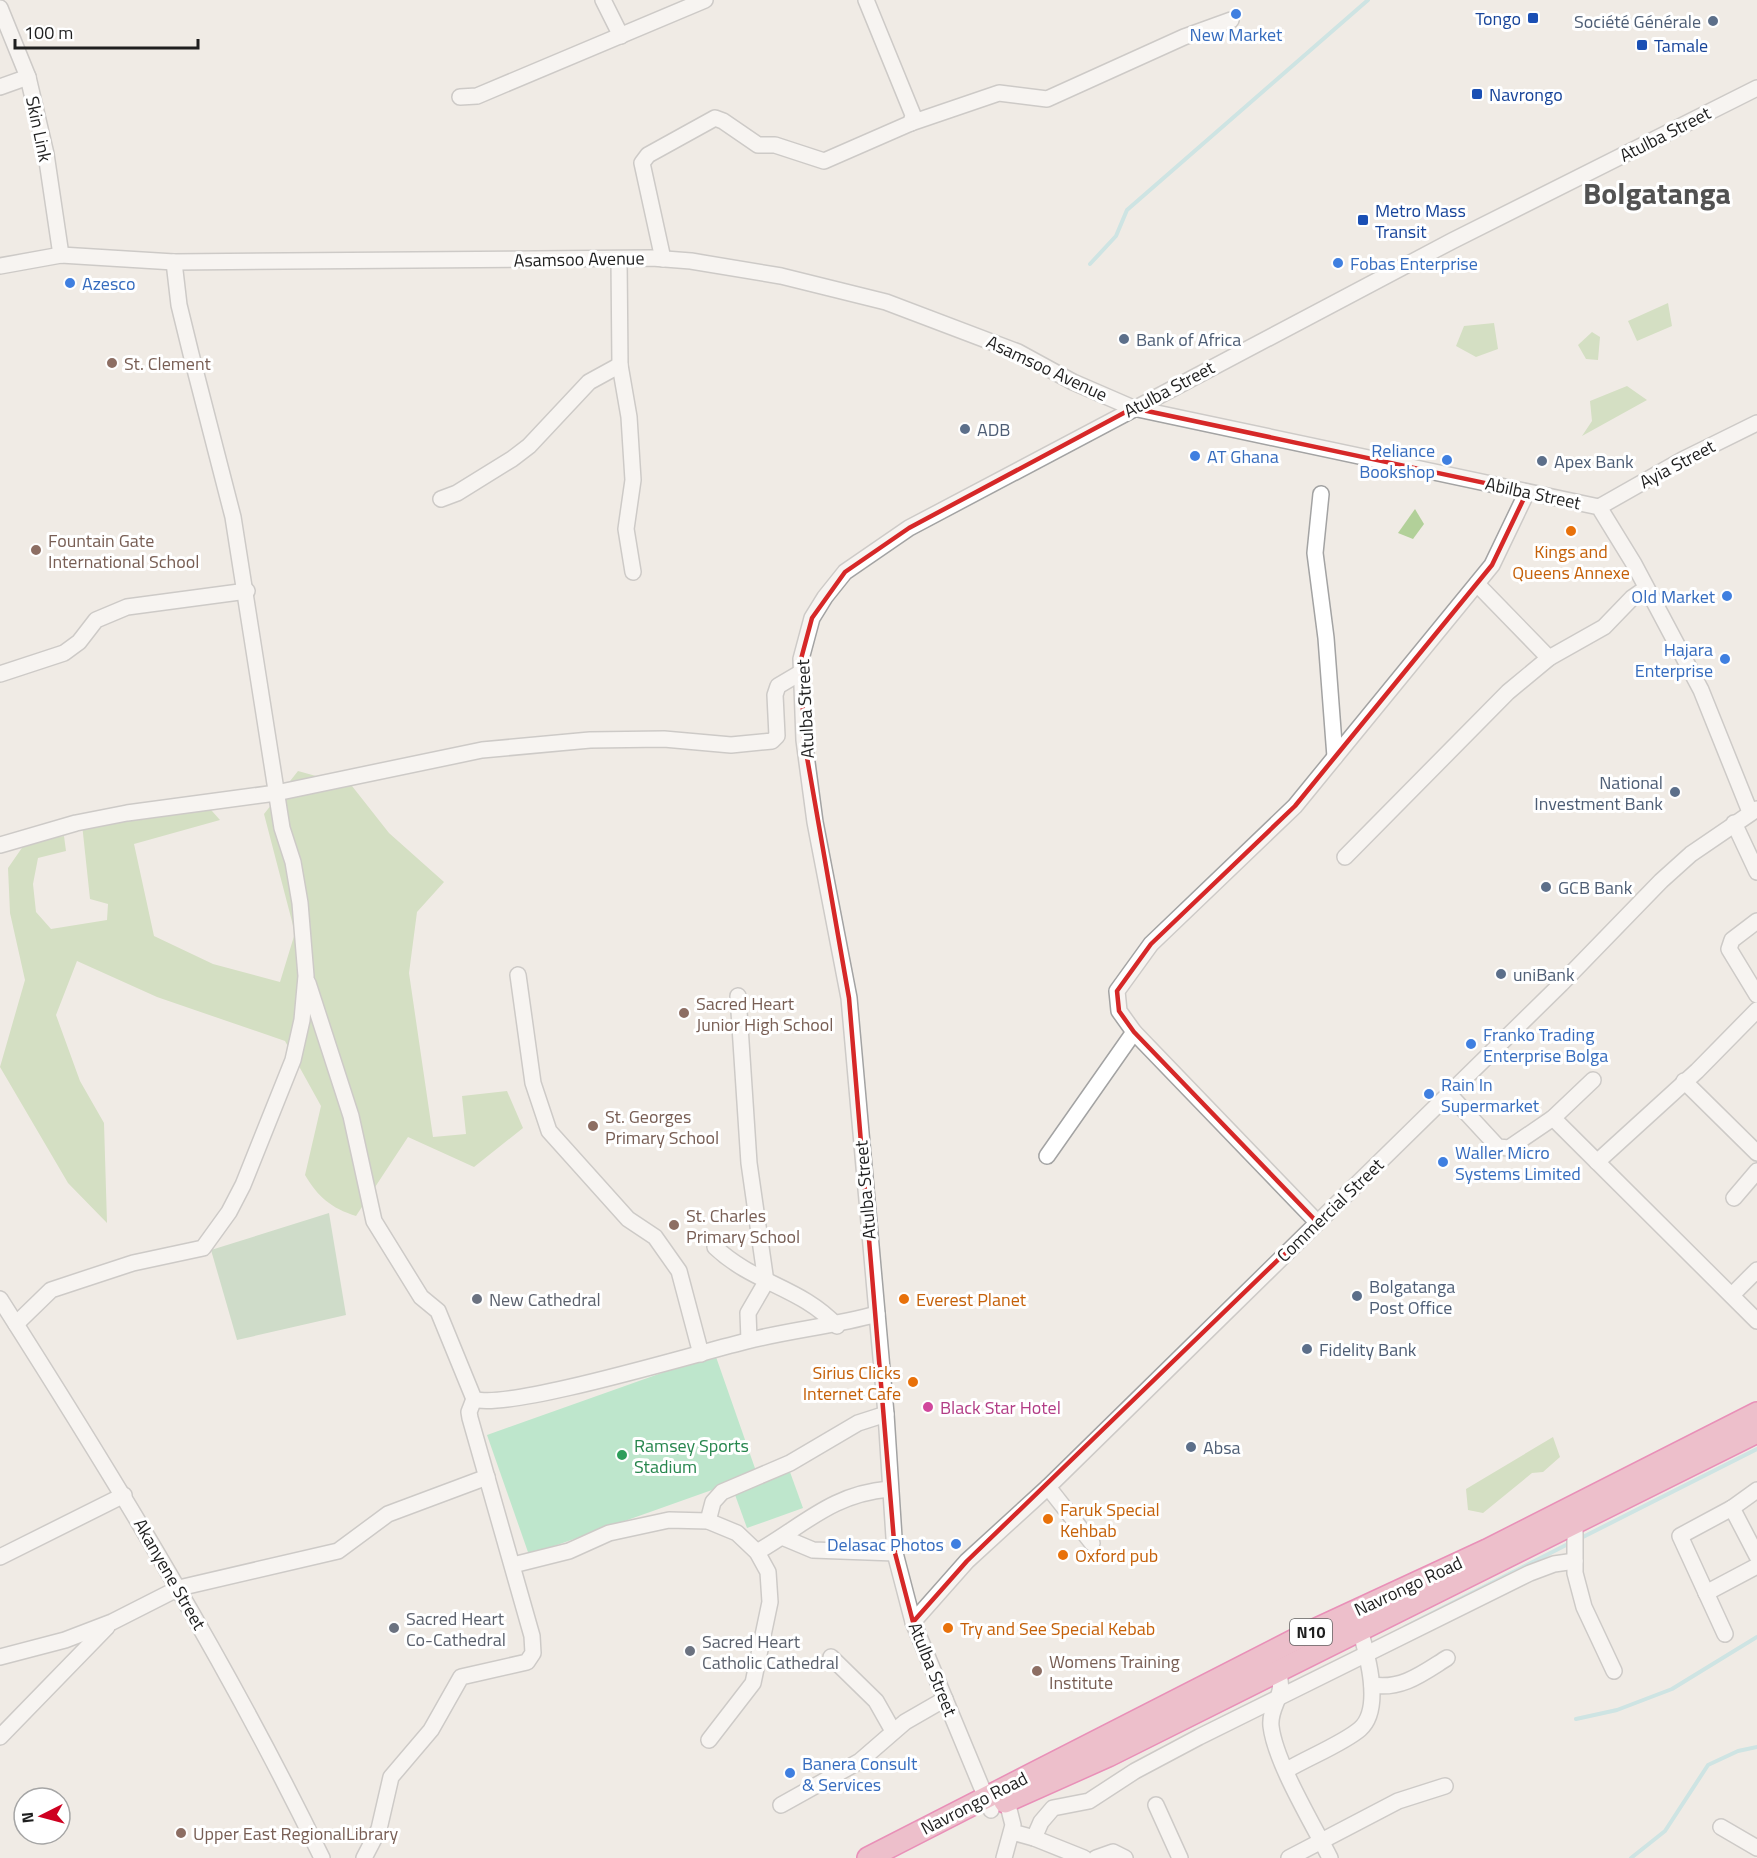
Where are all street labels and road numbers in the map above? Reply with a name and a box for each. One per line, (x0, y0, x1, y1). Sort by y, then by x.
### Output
street label: Skin Link (19, 94, 59, 165)
street label: Atulba Street (1615, 99, 1716, 169)
street label: Asamsoo Avenue (513, 244, 645, 274)
street label: Asamsoo Avenue (982, 328, 1112, 408)
street label: Atulba Street (1119, 353, 1220, 424)
street label: Ayia Street (1634, 432, 1720, 495)
street label: Abilba Street (1483, 470, 1584, 516)
street label: Atulba Street (789, 658, 821, 759)
street label: Atulba Street (847, 1139, 883, 1241)
street label: Commercial Street (1270, 1151, 1390, 1268)
street label: Akanyene Street (127, 1513, 213, 1635)
street label: Navrongo Road (1349, 1549, 1467, 1623)
street label: Atulba Street (902, 1618, 964, 1721)
road number: N10 (1290, 1619, 1332, 1645)
street label: Navrongo Road (916, 1764, 1032, 1842)

